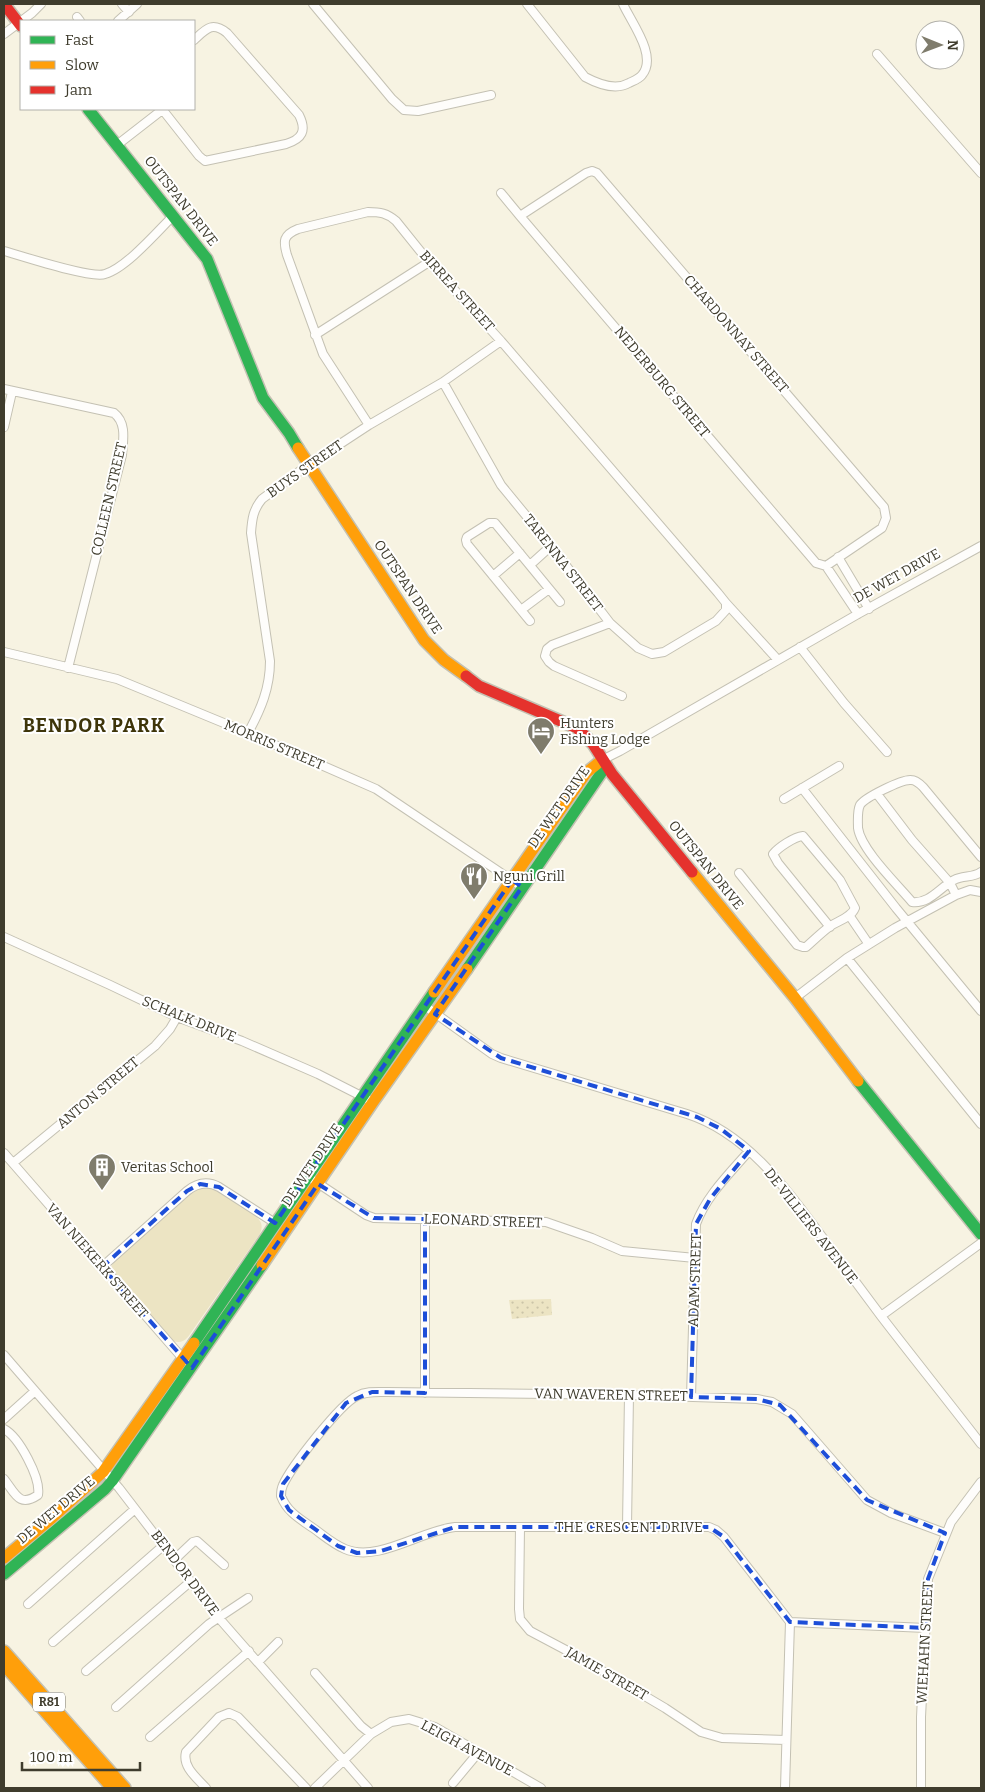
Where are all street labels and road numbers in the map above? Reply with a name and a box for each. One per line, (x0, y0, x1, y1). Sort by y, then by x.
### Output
street label: OUTSPAN DRIVE (141, 153, 221, 249)
street label: BIRREA STREET (416, 247, 498, 335)
street label: CHARDONNAY STREET (680, 271, 792, 397)
street label: NEDERBURG STREET (611, 323, 713, 441)
street label: BUYS STREET (264, 437, 346, 501)
street label: COLLEEN STREET (88, 441, 130, 557)
street label: TARENNA STREET (520, 511, 606, 615)
street label: OUTSPAN DRIVE (370, 537, 446, 637)
street label: DE WET DRIVE (851, 545, 943, 607)
street label: MORRIS STREET (221, 716, 327, 774)
street label: DE WET DRIVE (524, 763, 594, 851)
street label: OUTSPAN DRIVE (665, 817, 747, 913)
street label: SCHALK DRIVE (139, 992, 239, 1046)
street label: ANTON STREET (53, 1054, 143, 1132)
street label: DE WET DRIVE (278, 1120, 346, 1210)
street label: DE VILLIERS AVENUE (761, 1165, 861, 1287)
street label: VAN NIEKERK STREET (42, 1200, 152, 1322)
street label: LEONARD STREET (423, 1210, 543, 1232)
street label: ADAM STREET (685, 1233, 705, 1327)
street label: VAN WAVEREN STREET (534, 1385, 688, 1405)
street label: DE WET DRIVE (14, 1472, 98, 1548)
street label: THE CRESCENT DRIVE (555, 1519, 703, 1536)
street label: BENDOR DRIVE (147, 1527, 223, 1619)
street label: WIEHAHN STREET (913, 1581, 937, 1705)
street label: JAMIE STREET (562, 1643, 651, 1704)
road number: R81 (33, 1692, 65, 1711)
street label: LEIGH AVENUE (418, 1716, 516, 1780)

